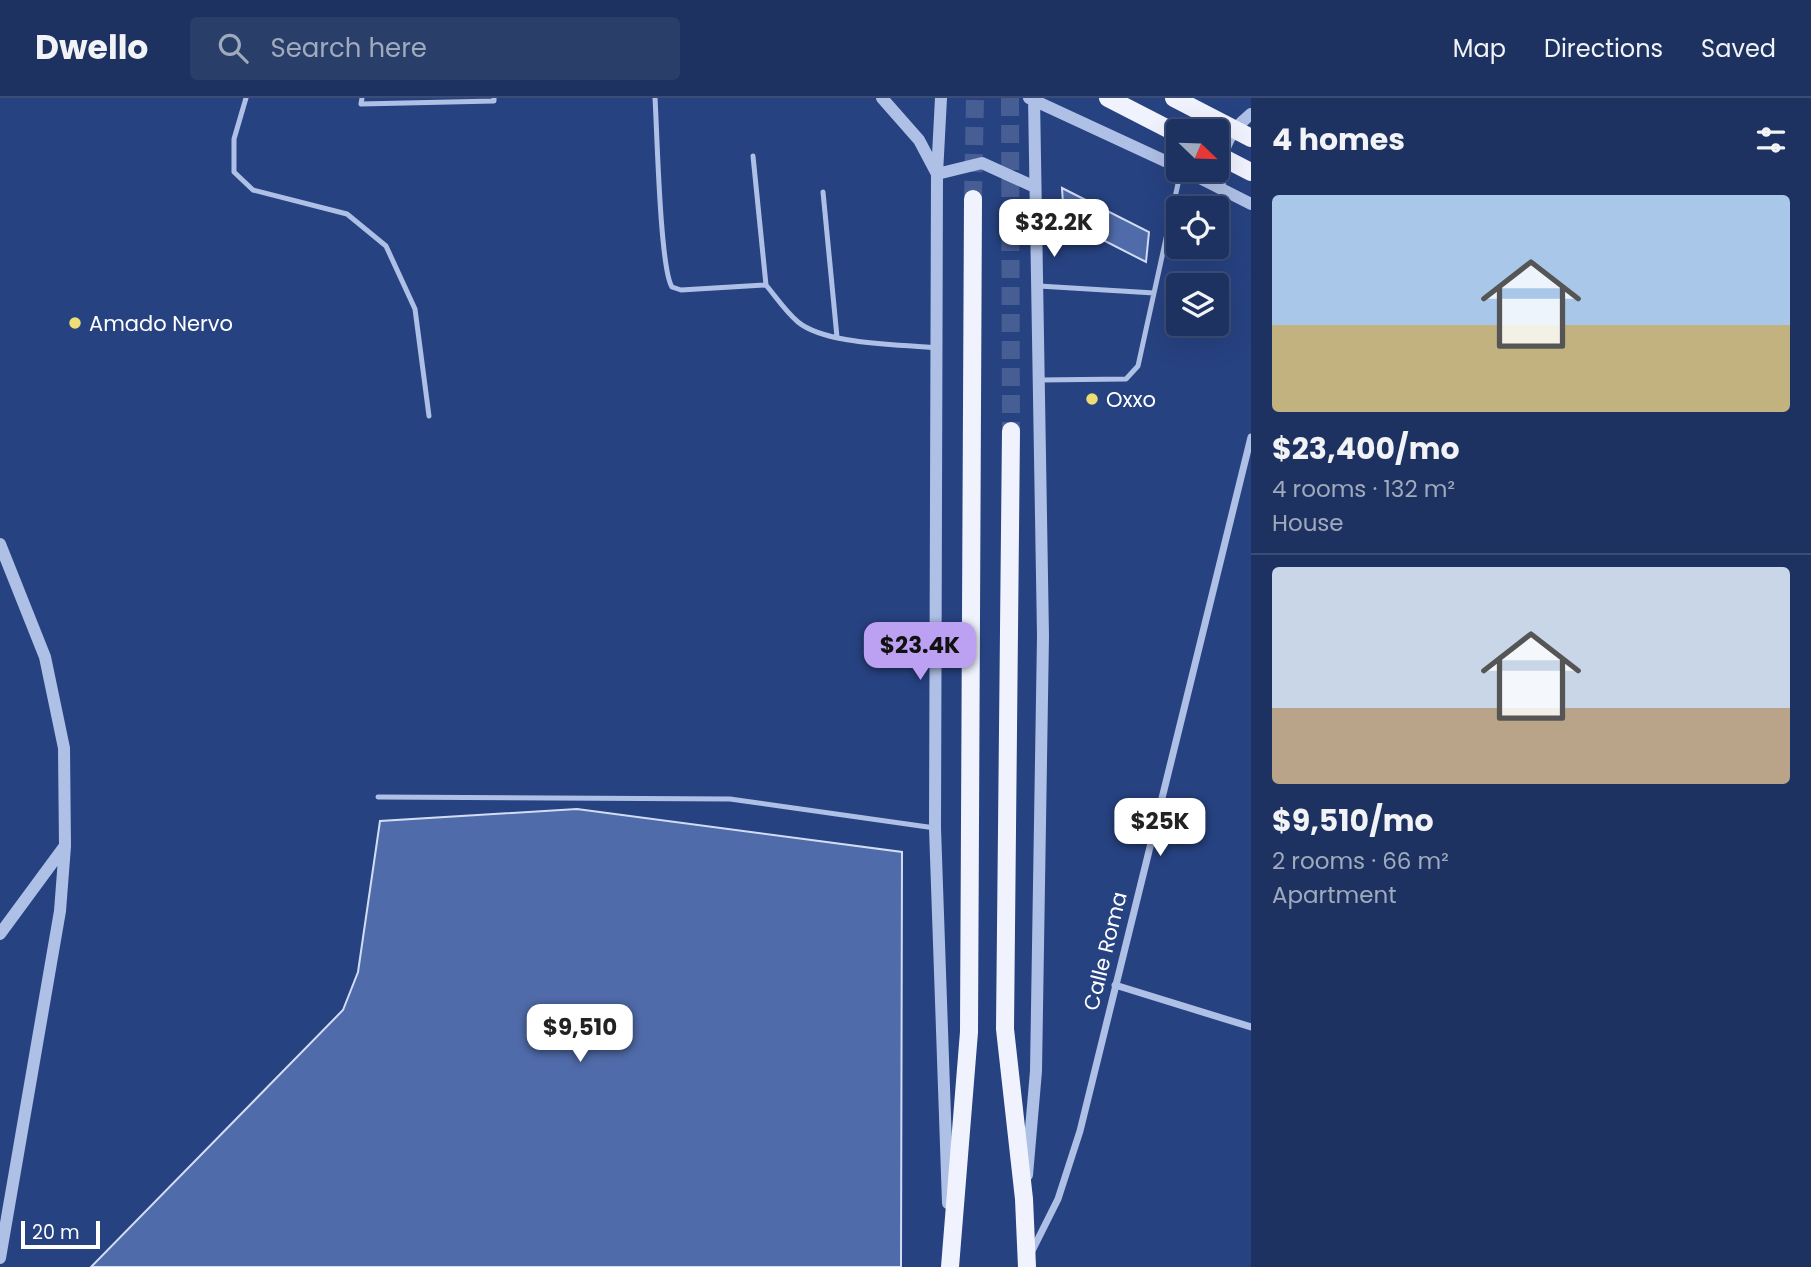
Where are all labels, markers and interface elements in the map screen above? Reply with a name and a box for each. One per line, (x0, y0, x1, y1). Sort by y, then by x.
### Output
search box (190, 17, 680, 80)
text: Dwello (35, 24, 148, 71)
icon: search (214, 29, 252, 67)
text: Search here (270, 30, 427, 66)
text: Map (1453, 32, 1506, 65)
text: Directions (1544, 32, 1663, 65)
text: Saved (1701, 32, 1776, 65)
text: 4 homes (1272, 118, 1405, 161)
north arrow (1166, 119, 1228, 182)
map controls (1166, 119, 1229, 336)
icon: filters (1752, 121, 1790, 159)
button: locate (1166, 196, 1229, 259)
pin: $32.2K (997, 200, 1111, 259)
text: $32.2K (1015, 206, 1093, 238)
icon: home (1468, 241, 1594, 367)
button: layers (1166, 273, 1229, 336)
place label: Amado Nervo (89, 309, 233, 338)
marker: Amado Nervo (67, 315, 83, 331)
place label: Oxxo (1106, 385, 1156, 414)
marker: Oxxo (1084, 391, 1100, 407)
text: $23,400/mo (1272, 427, 1460, 470)
text: 4 rooms · 132 m² (1272, 473, 1455, 505)
text: House (1272, 507, 1344, 539)
icon: home (1468, 613, 1594, 739)
pin: $23.4K (863, 622, 977, 682)
text: $23.4K (880, 629, 960, 661)
pin: $25K (1119, 798, 1201, 858)
text: $9,510/mo (1272, 799, 1434, 842)
text: $25K (1130, 805, 1190, 837)
text: 2 rooms · 66 m² (1272, 845, 1449, 877)
text: Apartment (1272, 879, 1397, 911)
street label: Calle Roma (1076, 889, 1134, 1013)
pin: $9,510 (523, 1004, 637, 1064)
text: $9,510 (543, 1011, 617, 1043)
scale bar (21, 1218, 100, 1250)
text: 20 m (32, 1219, 80, 1246)

